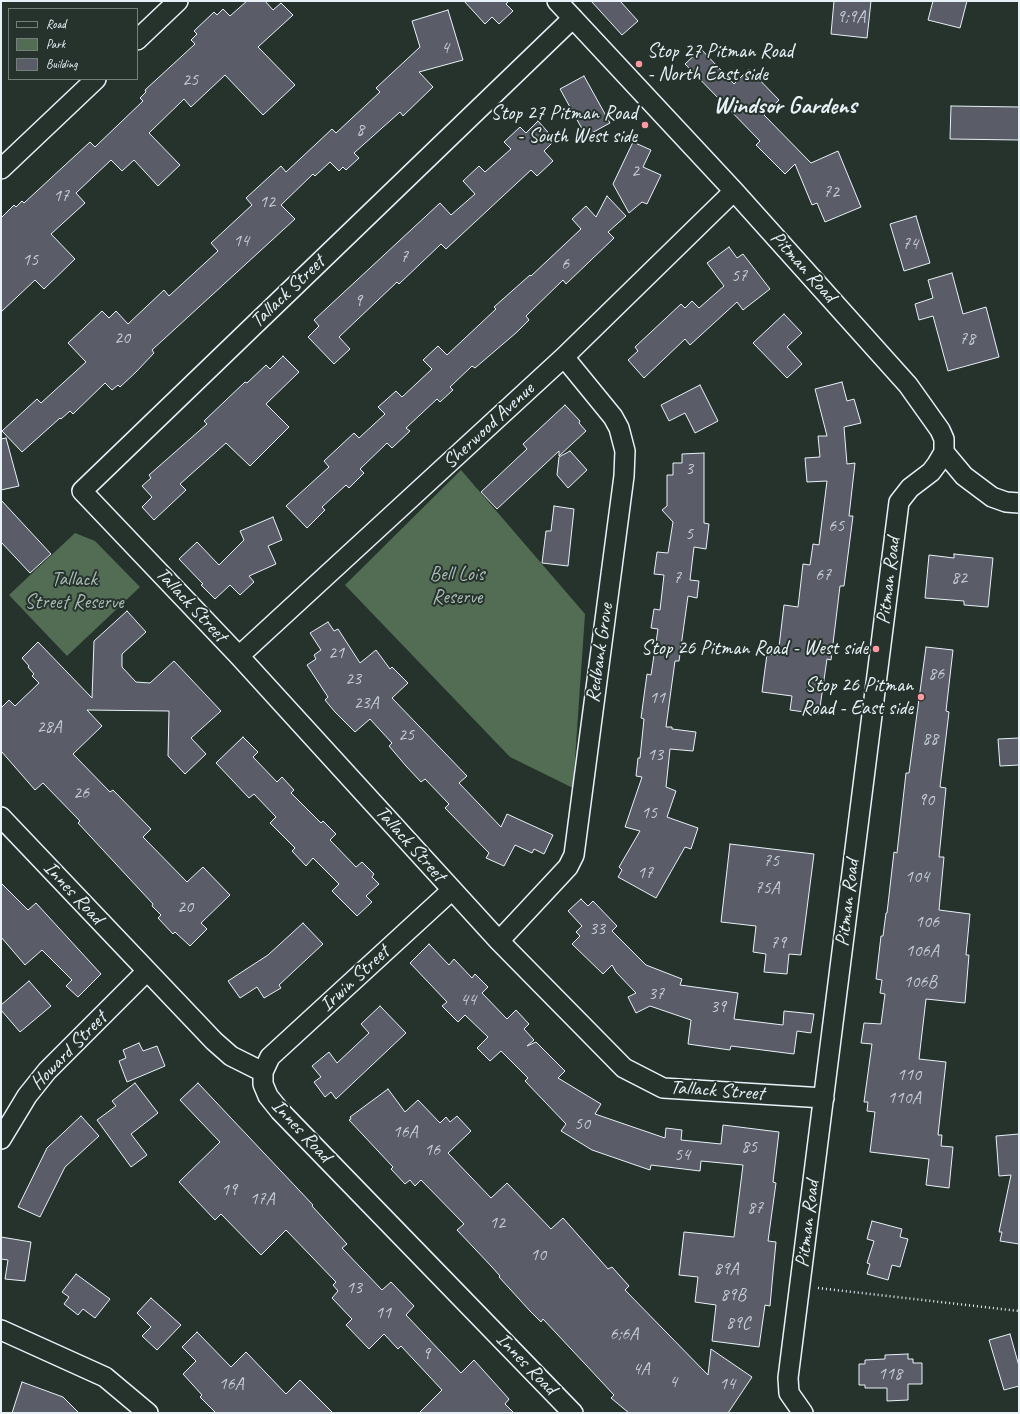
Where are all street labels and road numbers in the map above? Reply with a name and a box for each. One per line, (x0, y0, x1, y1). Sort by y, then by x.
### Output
street label: Pitman Road (765, 226, 841, 308)
street label: Tallack Street (246, 251, 330, 333)
street label: Sherwood Avenue (438, 378, 540, 474)
street label: Pitman Road (872, 536, 906, 626)
street label: Tallack Street (150, 562, 232, 648)
street label: Redbank Grove (581, 602, 619, 704)
street label: Tallack Street (370, 801, 450, 887)
street label: Innes Road (38, 856, 108, 930)
street label: Pitman Road (831, 858, 865, 948)
street label: Irwin Street (315, 941, 395, 1017)
street label: Howard Street (26, 1007, 112, 1095)
street label: Tallack Street (669, 1076, 765, 1106)
street label: Innes Road (266, 1094, 336, 1168)
street label: Pitman Road (791, 1179, 825, 1269)
street label: Innes Road (490, 1328, 562, 1400)

